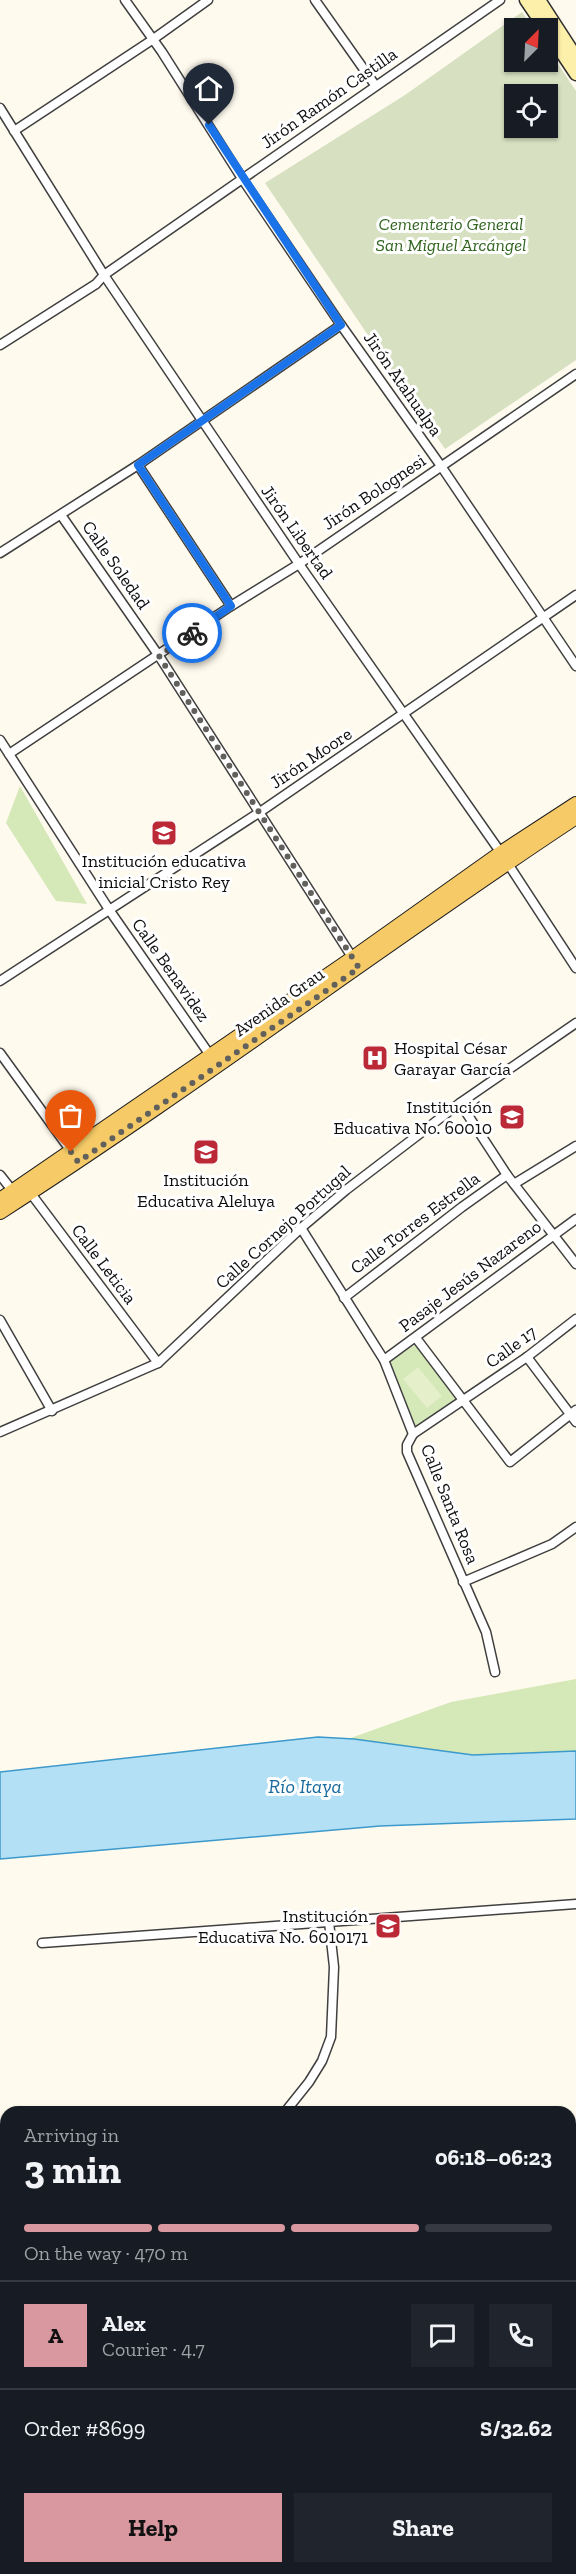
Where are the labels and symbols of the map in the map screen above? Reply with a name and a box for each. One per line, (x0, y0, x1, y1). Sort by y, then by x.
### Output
north arrow (504, 18, 558, 72)
street label: Jirón Ramón Castilla (257, 43, 402, 153)
pin (183, 63, 234, 125)
park label: Cementerio General San Miguel Arcángel (376, 213, 526, 256)
street label: Jirón Atahualpa (359, 327, 447, 441)
street label: Jirón Bolognesi (318, 449, 430, 535)
street label: Jirón Libertad (256, 481, 338, 583)
street label: Calle Soledad (77, 517, 155, 614)
courier (162, 603, 222, 663)
street label: Jirón Moore (266, 723, 356, 793)
school or university icon: Institución educativa inicial Cristo Rey (149, 818, 179, 848)
place label: Institución educativa inicial Cristo Rey (82, 850, 246, 893)
street label: Calle Benavidez (127, 914, 215, 1026)
street label: Avenida Grau (230, 963, 328, 1041)
place label: Hospital César Garayar García (394, 1037, 511, 1080)
hospital icon: Hospital César Garayar García (360, 1043, 390, 1073)
pin (45, 1090, 96, 1152)
place label: Institución Educativa No. 60010 (334, 1096, 493, 1139)
school or university icon: Institución Educativa No. 60010 (497, 1102, 527, 1132)
school or university icon: Institución Educativa Aleluya (191, 1137, 221, 1167)
street label: Calle Cornejo Portugal (211, 1160, 355, 1294)
street label: Calle Torres Estrella (346, 1167, 484, 1279)
place label: Institución Educativa Aleluya (137, 1169, 275, 1212)
street label: Pasaje Jesús Nazareno (394, 1215, 546, 1337)
street label: Calle Leticia (67, 1220, 141, 1309)
street label: Calle 17 (481, 1321, 541, 1373)
street label: Calle Santa Rosa (416, 1441, 484, 1567)
water label: Río Itaya (268, 1774, 342, 1798)
place label: Institución Educativa No. 6010171 (198, 1905, 369, 1948)
school or university icon: Institución Educativa No. 6010171 (373, 1911, 403, 1941)

